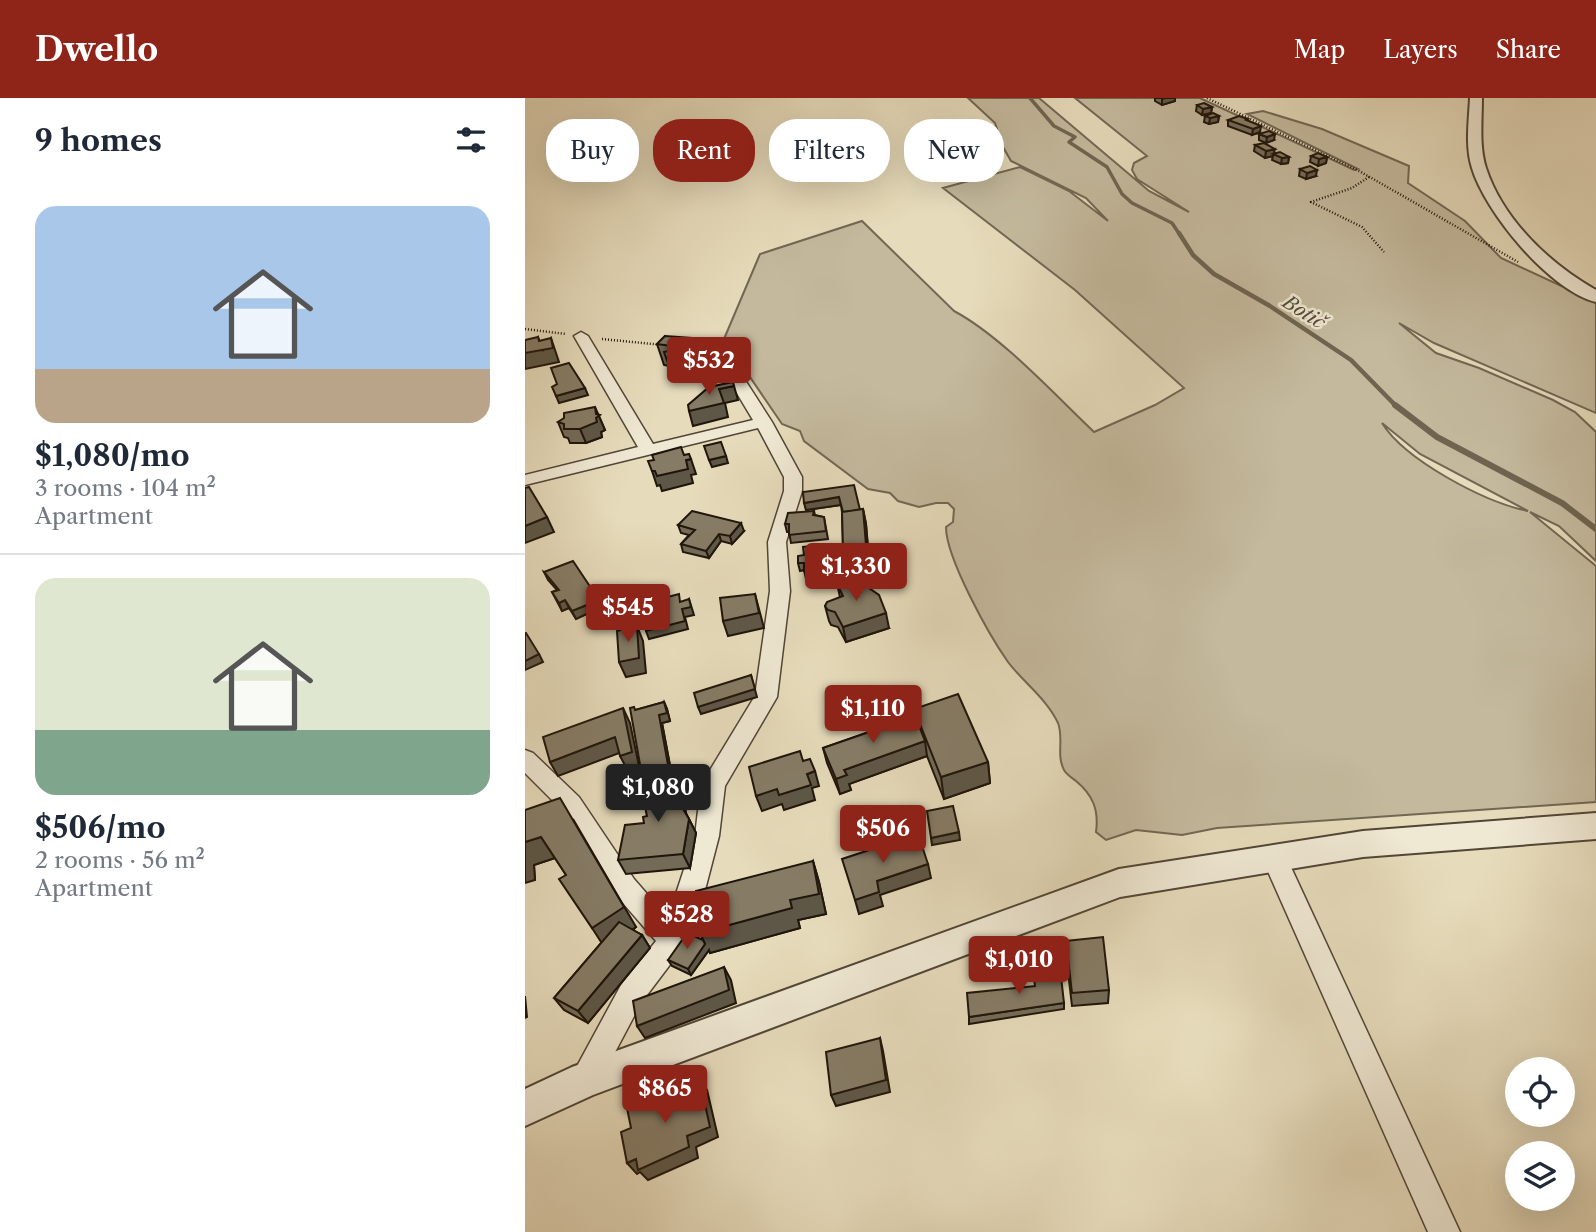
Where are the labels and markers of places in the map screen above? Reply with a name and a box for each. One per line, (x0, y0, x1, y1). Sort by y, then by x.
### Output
pin: $532 (668, 338, 750, 397)
pin: $1,330 (799, 544, 913, 603)
pin: $545 (587, 584, 669, 644)
pin: $1,110 (816, 686, 930, 745)
pin: $1,080 (601, 764, 715, 824)
pin: $506 (842, 806, 924, 865)
pin: $528 (646, 892, 728, 951)
pin: $1,010 (962, 936, 1076, 996)
pin: $865 (624, 1066, 706, 1125)

